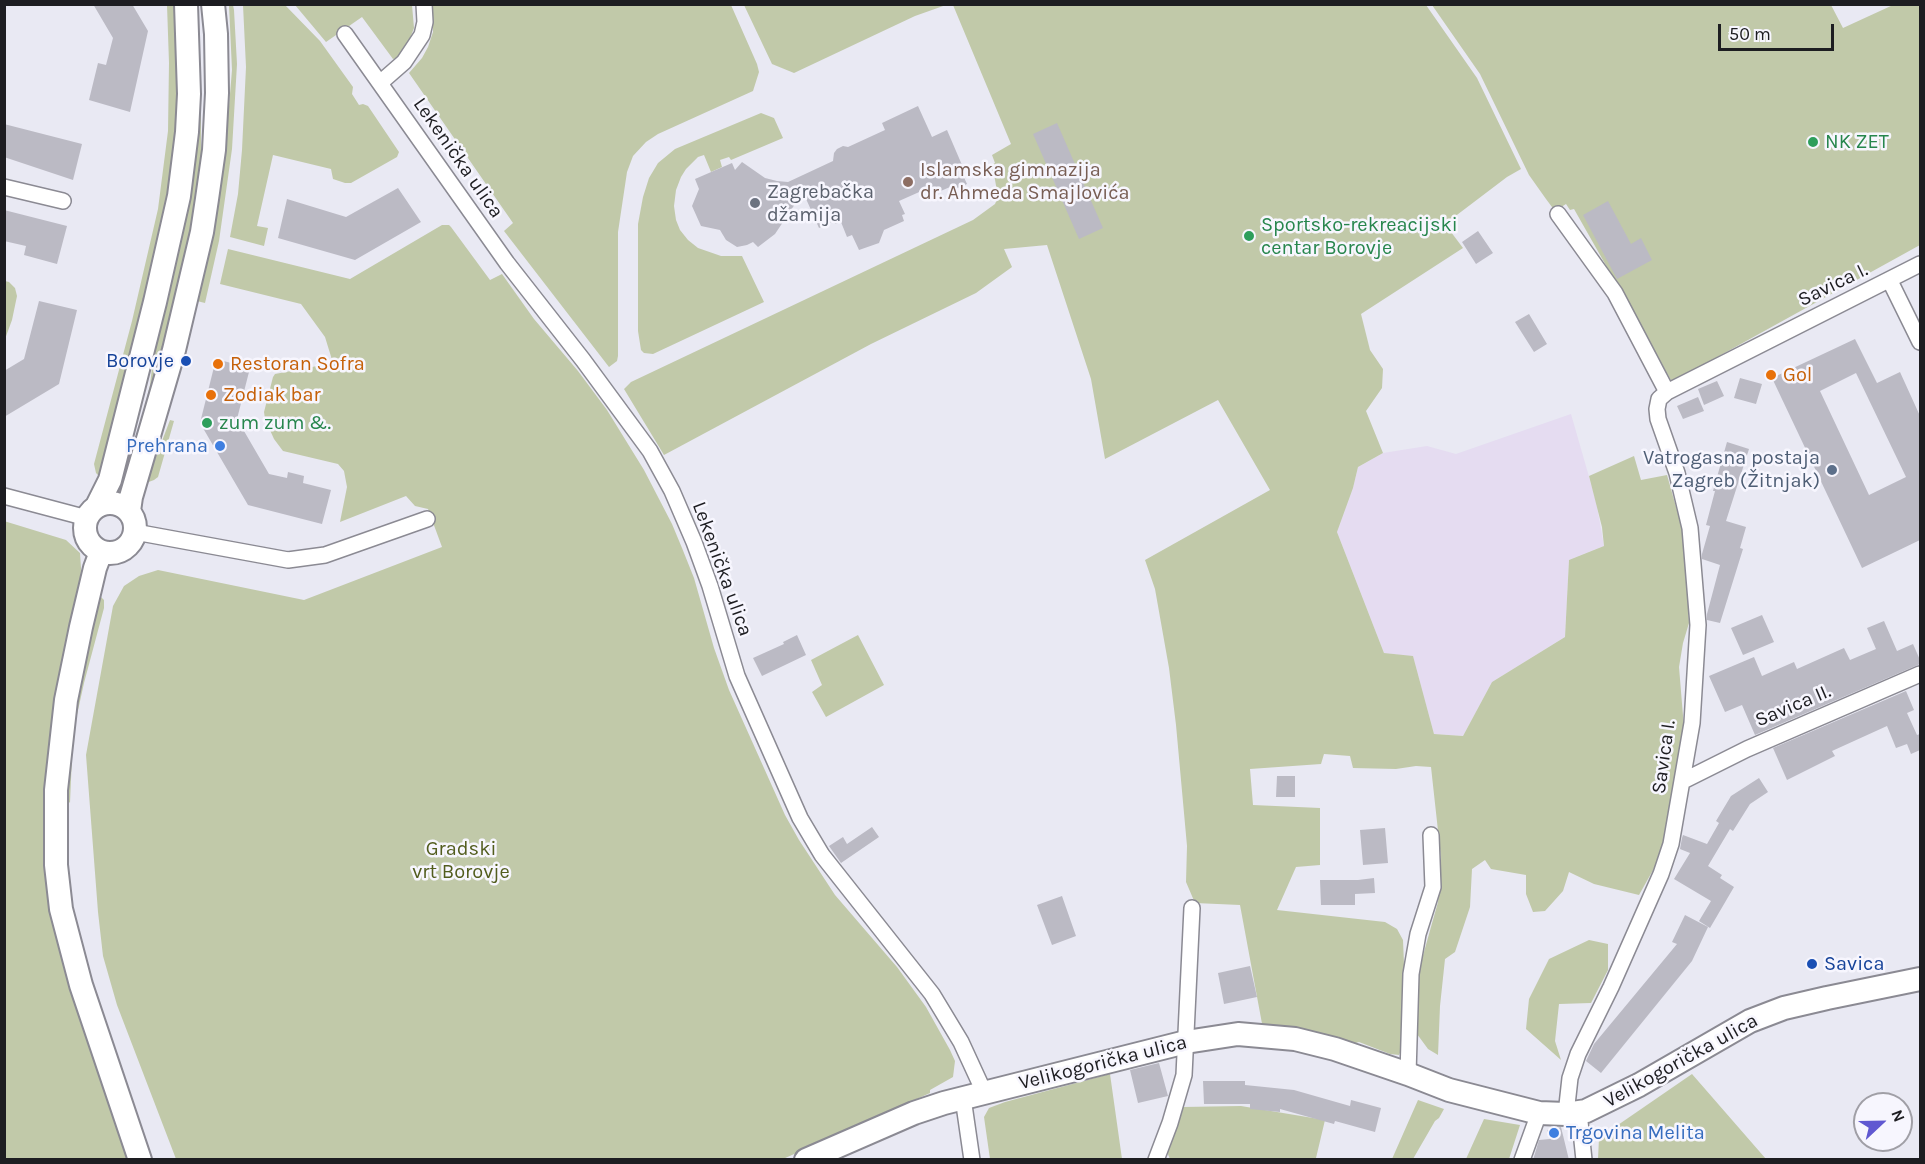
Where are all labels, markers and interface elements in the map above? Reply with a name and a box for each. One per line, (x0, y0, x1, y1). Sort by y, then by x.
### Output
scale bar (1721, 12, 1836, 50)
text: 50 m (1729, 23, 1771, 45)
street label: Lekenička ulica (408, 93, 508, 223)
place label: NK ZET (1825, 130, 1889, 154)
marker: NK ZET (1806, 135, 1820, 149)
place label: Islamska gimnazija dr. Ahmeda Smajlovića (920, 158, 1129, 205)
marker: Islamska gimnazija dr. Ahmeda Smajlovića (901, 175, 915, 189)
place label: Zagrebačka džamija (767, 180, 874, 227)
marker: Zagrebačka džamija (748, 196, 762, 210)
place label: Sportsko-rekreacijski centar Borovje (1261, 213, 1458, 260)
marker: Sportsko-rekreacijski centar Borovje (1242, 229, 1256, 243)
street label: Savica I. (1794, 258, 1872, 312)
place label: Borovje (106, 349, 174, 373)
place label: Restoran Sofra (230, 352, 365, 376)
marker: Borovje (179, 354, 193, 368)
marker: Restoran Sofra (211, 357, 225, 371)
place label: Gol (1783, 363, 1812, 387)
marker: Gol (1764, 368, 1778, 382)
place label: Zodiak bar (223, 383, 321, 407)
marker: Zodiak bar (204, 388, 218, 402)
place label: zum zum &. (219, 411, 331, 435)
marker: zum zum &. (200, 416, 214, 430)
place label: Prehrana (126, 434, 208, 458)
marker: Prehrana (213, 439, 227, 453)
place label: Vatrogasna postaja Zagreb (Žitnjak) (1643, 446, 1820, 493)
marker: Vatrogasna postaja Zagreb (Žitnjak) (1825, 463, 1839, 477)
street label: Lekenička ulica (687, 498, 757, 640)
street label: Savica II. (1752, 679, 1834, 733)
street label: Savica I. (1647, 719, 1681, 795)
park label: Gradski vrt Borovje (412, 837, 510, 884)
place label: Savica (1824, 952, 1884, 976)
marker: Savica (1805, 957, 1819, 971)
street label: Velikogorička ulica (1600, 1009, 1762, 1113)
street label: Velikogorička ulica (1016, 1031, 1190, 1095)
north arrow (1853, 1092, 1913, 1152)
text: N (1887, 1107, 1909, 1125)
place label: Trgovina Melita (1566, 1121, 1705, 1145)
marker: Trgovina Melita (1547, 1126, 1561, 1140)

